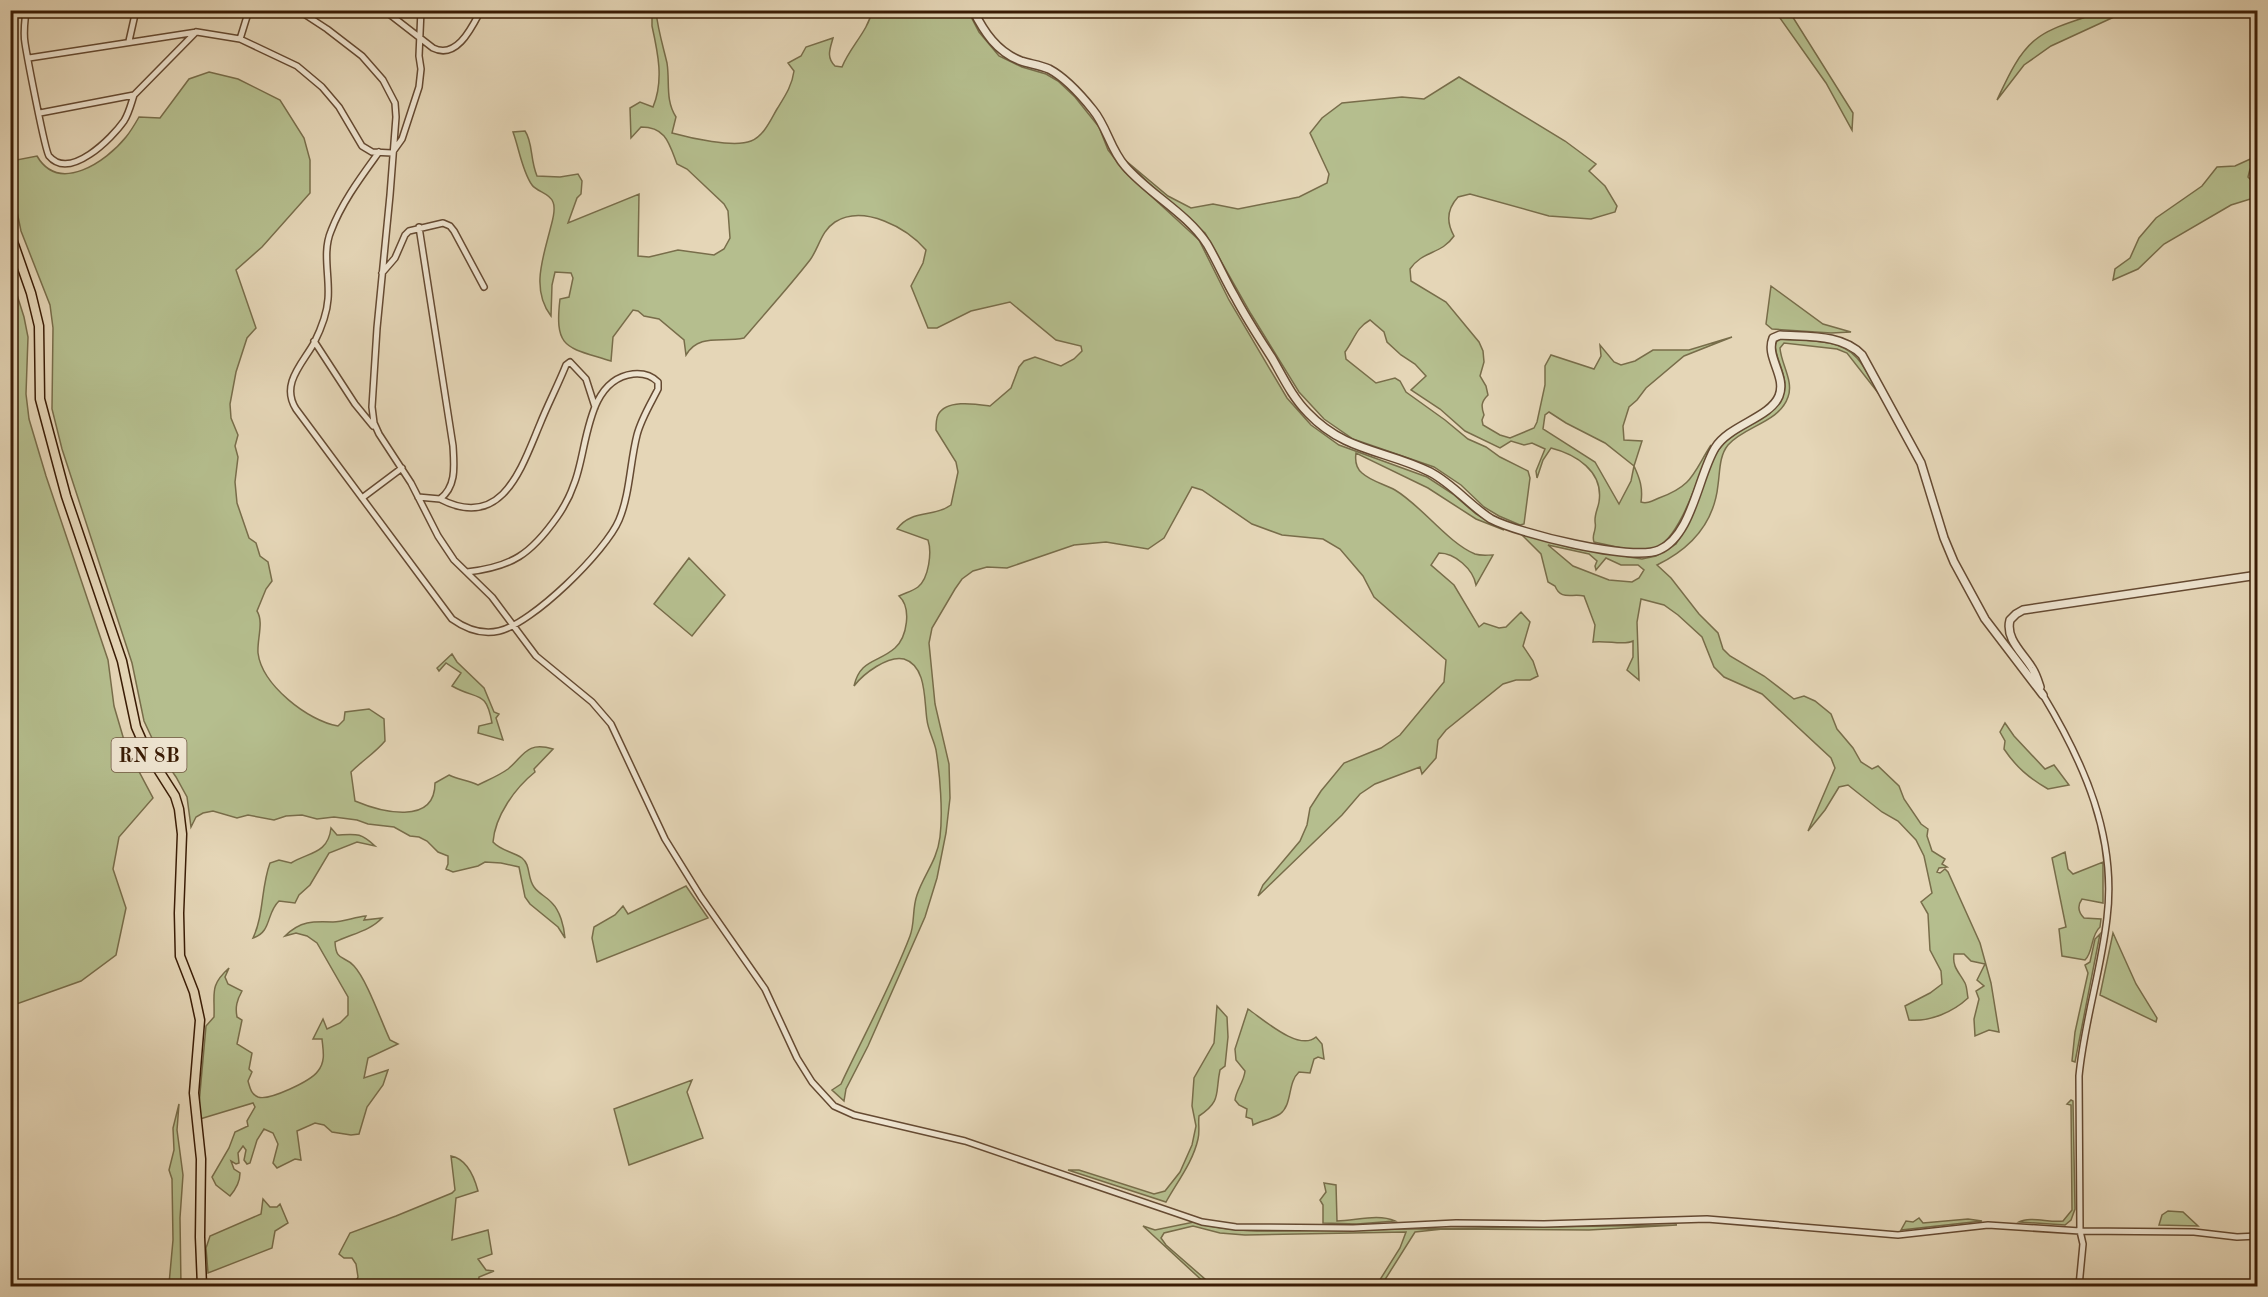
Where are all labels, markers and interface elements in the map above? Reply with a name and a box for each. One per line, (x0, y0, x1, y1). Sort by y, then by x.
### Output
road number: RN 8B (112, 738, 186, 772)

